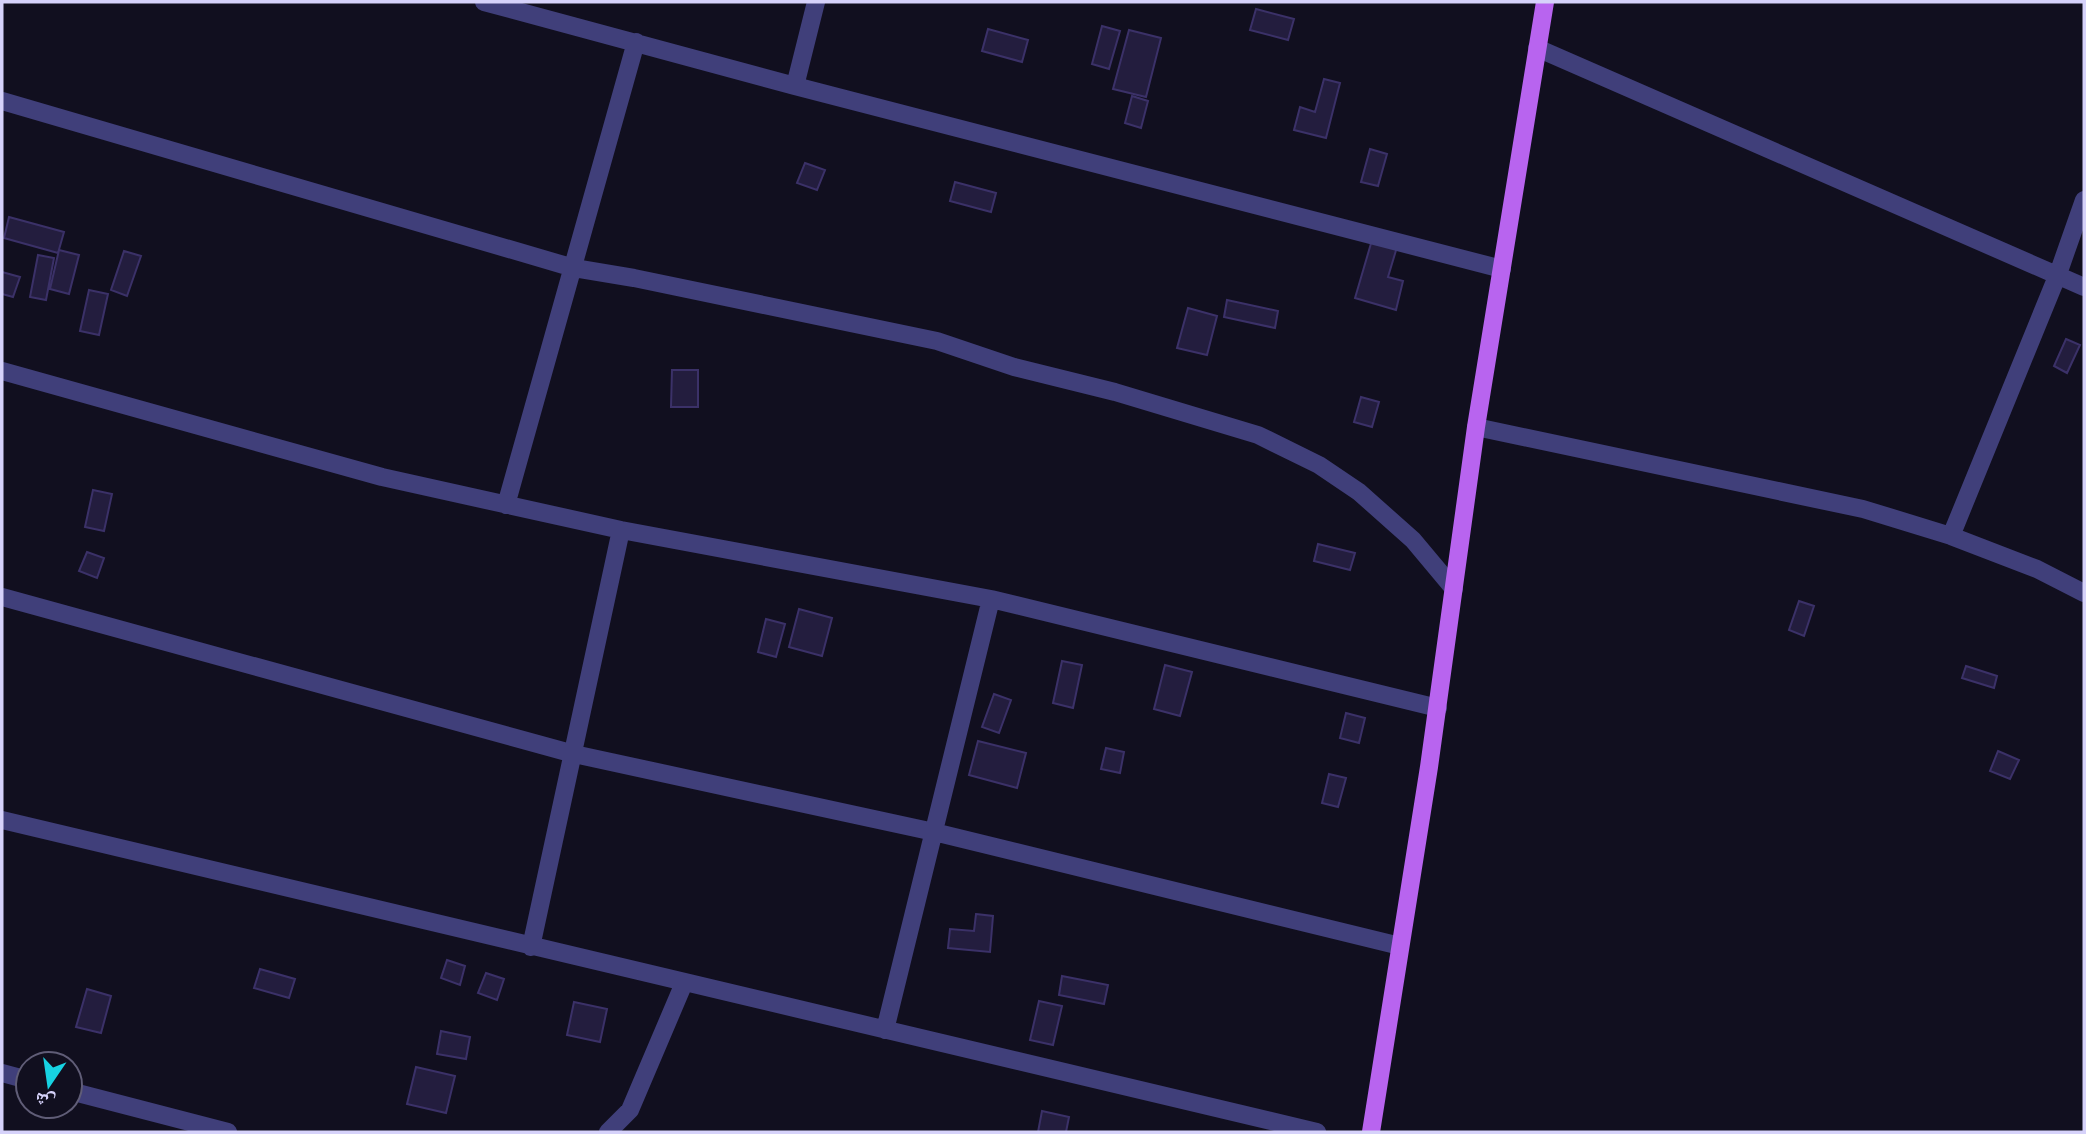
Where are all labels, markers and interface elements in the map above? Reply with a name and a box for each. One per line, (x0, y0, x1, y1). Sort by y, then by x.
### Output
north arrow (14, 1050, 84, 1120)
text: ش (33, 1088, 58, 1115)

